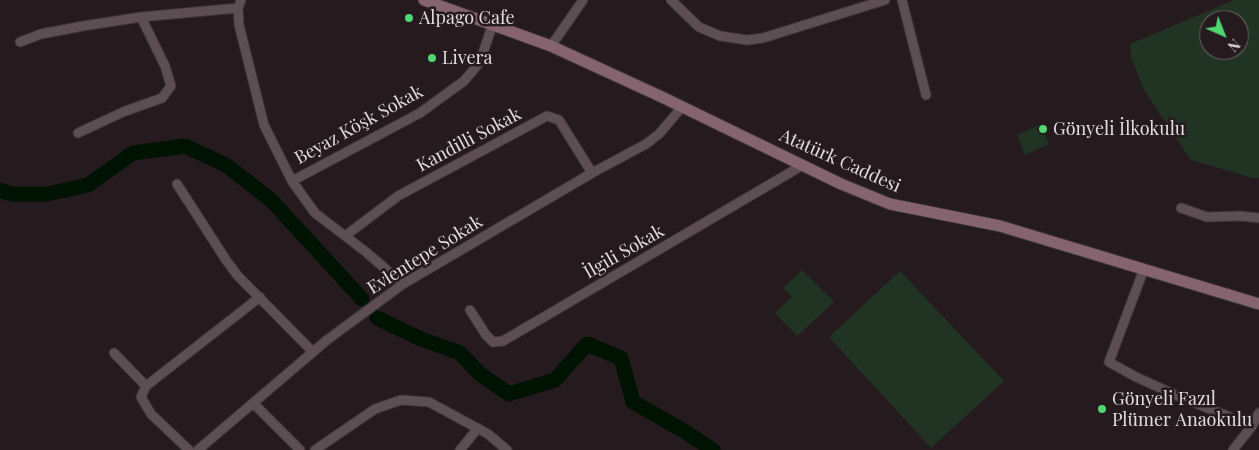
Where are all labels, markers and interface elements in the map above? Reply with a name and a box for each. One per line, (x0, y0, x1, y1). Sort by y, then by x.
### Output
place label: Alpago Cafe (419, 7, 515, 29)
north arrow (1199, 10, 1249, 60)
marker: Alpago Cafe (403, 12, 415, 24)
text: N (1224, 35, 1244, 56)
place label: Livera (442, 47, 493, 69)
marker: Livera (426, 52, 438, 64)
street label: Beyaz Köşk Sokak (291, 81, 427, 169)
street label: Kandilli Sokak (413, 103, 525, 177)
place label: Gönyeli İlkokulu (1053, 118, 1185, 140)
marker: Gönyeli İlkokulu (1037, 123, 1049, 135)
street label: Atatürk Caddesi (776, 125, 904, 197)
street label: Evlentepe Sokak (363, 211, 487, 299)
street label: İlgili Sokak (580, 220, 668, 284)
place label: Gönyeli Fazıl Plümer Anaokulu (1112, 388, 1252, 430)
marker: Gönyeli Fazıl Plümer Anaokulu (1096, 403, 1108, 415)

